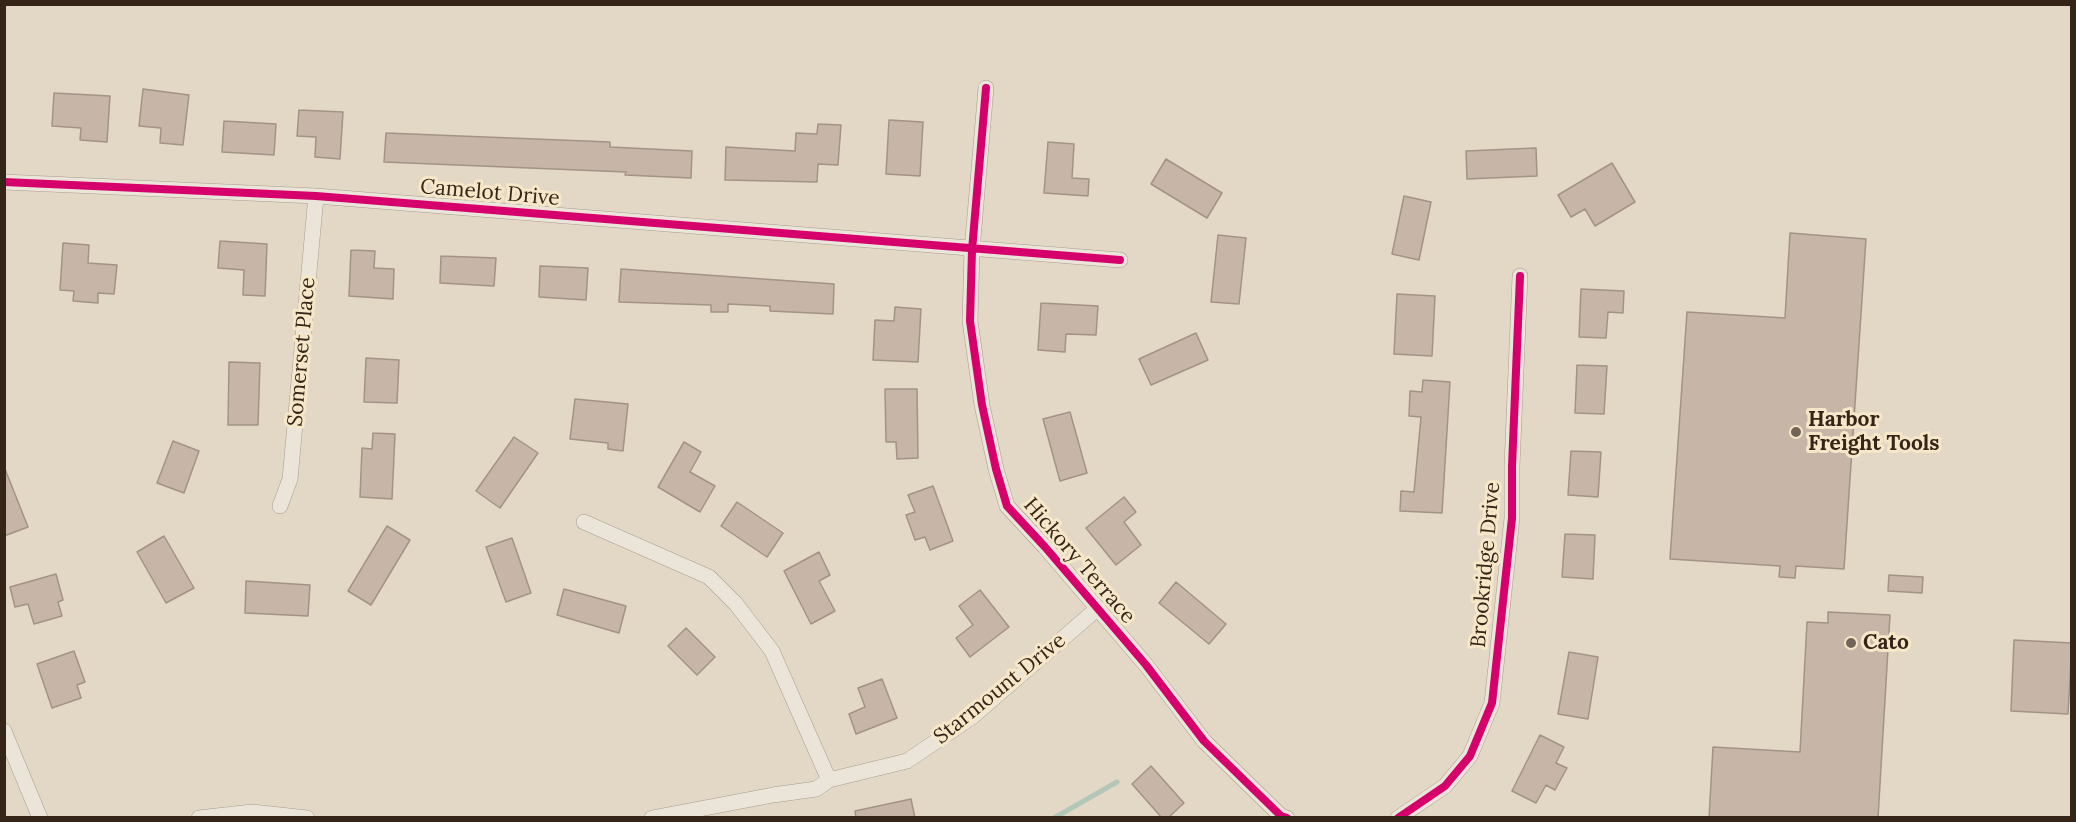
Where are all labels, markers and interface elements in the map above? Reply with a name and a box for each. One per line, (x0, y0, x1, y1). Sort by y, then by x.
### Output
street label: Camelot Drive (419, 174, 561, 212)
street label: Somerset Place (283, 276, 321, 428)
place label: Harbor Freight Tools (1808, 407, 1939, 457)
marker: Harbor Freight Tools (1789, 425, 1803, 439)
street label: Brookridge Drive (1466, 481, 1506, 649)
street label: Hickory Terrace (1018, 493, 1140, 629)
street label: Starmount Drive (929, 628, 1071, 750)
place label: Cato (1863, 630, 1909, 656)
marker: Cato (1844, 636, 1858, 650)

